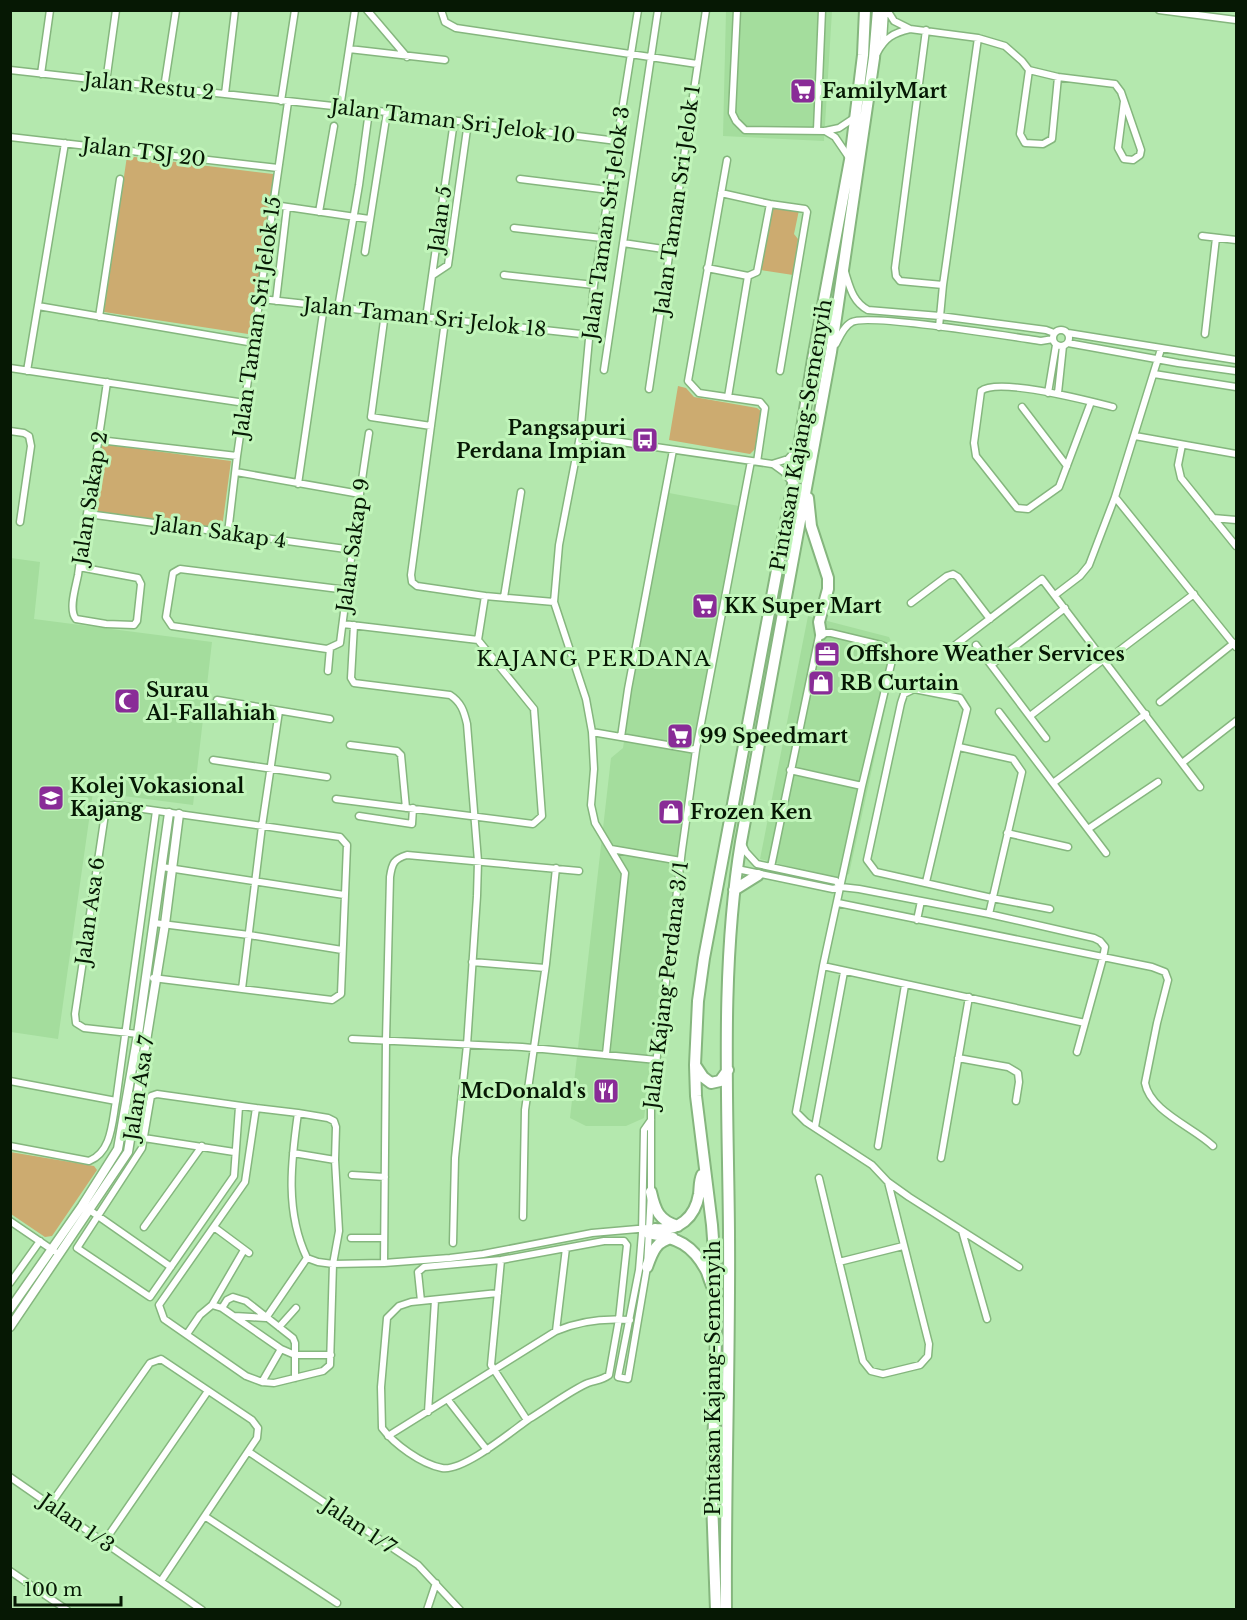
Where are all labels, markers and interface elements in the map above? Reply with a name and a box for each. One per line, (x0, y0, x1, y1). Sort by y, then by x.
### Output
street label: Jalan Restu 2 (80, 67, 215, 105)
supermarket icon: FamilyMart (788, 76, 818, 106)
place label: FamilyMart (822, 79, 948, 103)
street label: Jalan Taman Sri Jelok 1 (649, 83, 705, 320)
street label: Jalan Taman Sri Jelok 10 (326, 94, 577, 148)
street label: Jalan Taman Sri Jelok 3 (577, 105, 634, 344)
street label: Jalan TSJ 20 (78, 132, 207, 171)
street label: Jalan 5 (423, 184, 457, 257)
street label: Jalan Taman Sri Jelok 15 (228, 195, 286, 442)
street label: Jalan Taman Sri Jelok 18 (299, 292, 548, 342)
street label: Pintasan Kajang-Semenyih (765, 297, 837, 573)
place label: Pangsapuri Perdana Impian (456, 416, 626, 463)
bus stop icon: Pangsapuri Perdana Impian (630, 425, 660, 455)
street label: Jalan Sakap 2 (67, 430, 112, 569)
street label: Jalan Sakap 9 (331, 477, 374, 616)
street label: Jalan Sakap 4 (149, 510, 288, 553)
supermarket icon: KK Super Mart (690, 591, 720, 621)
place label: KK Super Mart (724, 594, 882, 618)
office icon: Offshore Weather Services (812, 639, 842, 669)
place label: Offshore Weather Services (846, 642, 1125, 666)
district label: KAJANG PERDANA (476, 646, 712, 672)
shop icon: RB Curtain (806, 668, 836, 698)
place label: RB Curtain (840, 671, 959, 695)
place label: Surau Al-Fallahiah (145, 678, 277, 725)
mosque icon: Surau Al-Fallahiah (112, 686, 142, 716)
supermarket icon: 99 Speedmart (665, 721, 695, 751)
place label: 99 Speedmart (700, 724, 848, 748)
place label: Kolej Vokasional Kajang (70, 774, 244, 821)
school or university icon: Kolej Vokasional Kajang (36, 783, 66, 813)
shop icon: Frozen Ken (656, 797, 686, 827)
place label: Frozen Ken (690, 800, 812, 824)
street label: Jalan Asa 6 (70, 856, 109, 969)
street label: Jalan Kajang Perdana 3/1 (638, 860, 693, 1113)
street label: Jalan Asa 7 (118, 1033, 159, 1145)
restaurant icon: McDonald's (591, 1076, 621, 1106)
place label: McDonald's (460, 1079, 586, 1103)
street label: Pintasan Kajang-Semenyih (701, 1240, 725, 1516)
street label: Jalan 1/3 (33, 1487, 119, 1557)
street label: Jalan 1/7 (315, 1491, 401, 1560)
scale bar (15, 1569, 122, 1607)
text: 100 m (24, 1579, 82, 1601)

